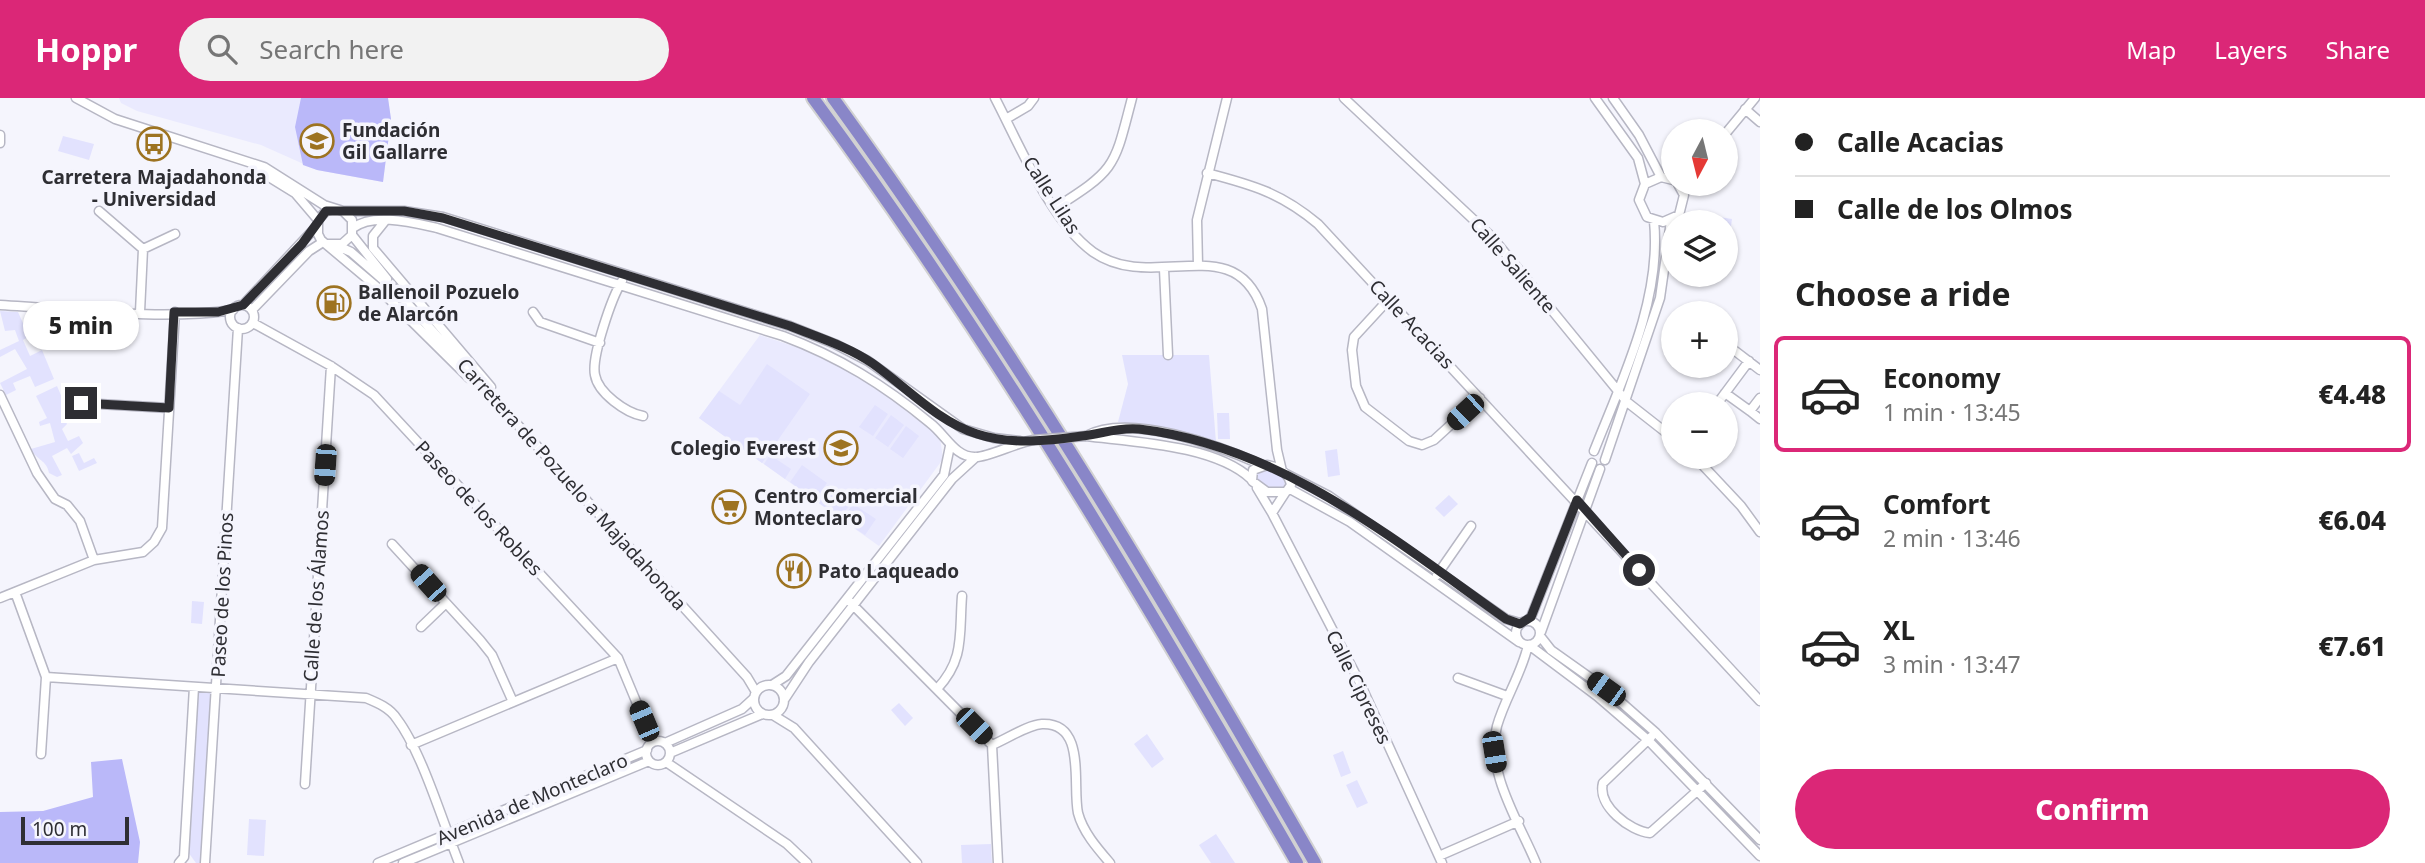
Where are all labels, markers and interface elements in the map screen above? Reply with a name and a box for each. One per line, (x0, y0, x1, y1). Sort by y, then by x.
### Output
search box (179, 18, 669, 81)
text: Hoppr (35, 27, 137, 72)
icon: search (203, 30, 241, 68)
text: Search here (259, 31, 404, 67)
text: Map (2126, 33, 2176, 66)
text: Layers (2214, 33, 2288, 66)
text: Share (2326, 33, 2390, 66)
place label: Fundación Gil Gallarre (342, 117, 448, 165)
north arrow (1661, 119, 1738, 196)
map controls (1661, 119, 1738, 469)
school or university icon: Fundación Gil Gallarre (298, 122, 336, 160)
text: Calle Acacias (1837, 124, 2004, 160)
bus stop icon: Carretera Majadahonda - Universidad (135, 125, 173, 163)
street label: Calle Lilas (1017, 151, 1087, 239)
place label: Carretera Majadahonda - Universidad (41, 164, 267, 212)
text: Calle de los Olmos (1837, 191, 2073, 227)
button: layers (1661, 210, 1738, 287)
street label: Calle Saliente (1464, 212, 1562, 318)
text: Choose a ride (1795, 272, 2011, 315)
street label: Calle Acacias (1364, 274, 1460, 374)
place label: Ballenoil Pozuelo de Alarcón (358, 279, 519, 327)
fuel station icon: Ballenoil Pozuelo de Alarcón (315, 284, 353, 322)
button: + (1661, 301, 1738, 378)
callout: 5 min (23, 302, 139, 350)
text: 5 min (49, 309, 113, 341)
street label: Carretera de Pozuelo a Majadahonda (452, 352, 692, 616)
text: Economy (1883, 360, 2001, 396)
icon: car (1799, 363, 1862, 426)
text: €4.48 (2318, 376, 2386, 412)
route end (65, 387, 97, 419)
car (1443, 390, 1488, 434)
button: − (1661, 392, 1738, 469)
text: 1 min · 13:45 (1883, 396, 2021, 428)
school or university icon: Colegio Everest (822, 429, 860, 467)
street label: Paseo de los Robles (410, 435, 548, 581)
place label: Colegio Everest (670, 435, 816, 461)
car (314, 443, 337, 487)
place label: Centro Comercial Monteclaro (754, 483, 918, 531)
text: Comfort (1883, 486, 1991, 522)
supermarket icon: Centro Comercial Monteclaro (710, 488, 748, 526)
icon: car (1799, 489, 1862, 552)
text: €6.04 (2318, 502, 2386, 538)
street label: Calle de los Álamos (297, 509, 335, 683)
street label: Paseo de los Pinos (205, 512, 239, 678)
text: 2 min · 13:46 (1883, 522, 2021, 554)
restaurant icon: Pato Laqueado (775, 552, 813, 590)
route start (1623, 554, 1655, 586)
place label: Pato Laqueado (818, 558, 959, 584)
car (407, 560, 450, 606)
text: XL (1883, 612, 1915, 648)
icon: car (1799, 615, 1862, 678)
street label: Calle Cipreses (1320, 626, 1398, 748)
text: €7.61 (2318, 628, 2386, 664)
text: 3 min · 13:47 (1883, 648, 2021, 680)
car (1583, 668, 1630, 710)
car (627, 698, 662, 744)
car (952, 704, 997, 748)
car (1481, 730, 1508, 774)
street label: Avenida de Monteclaro (432, 747, 632, 851)
button: Confirm (1795, 769, 2390, 849)
scale bar (21, 814, 130, 846)
text: 100 m (32, 816, 87, 842)

